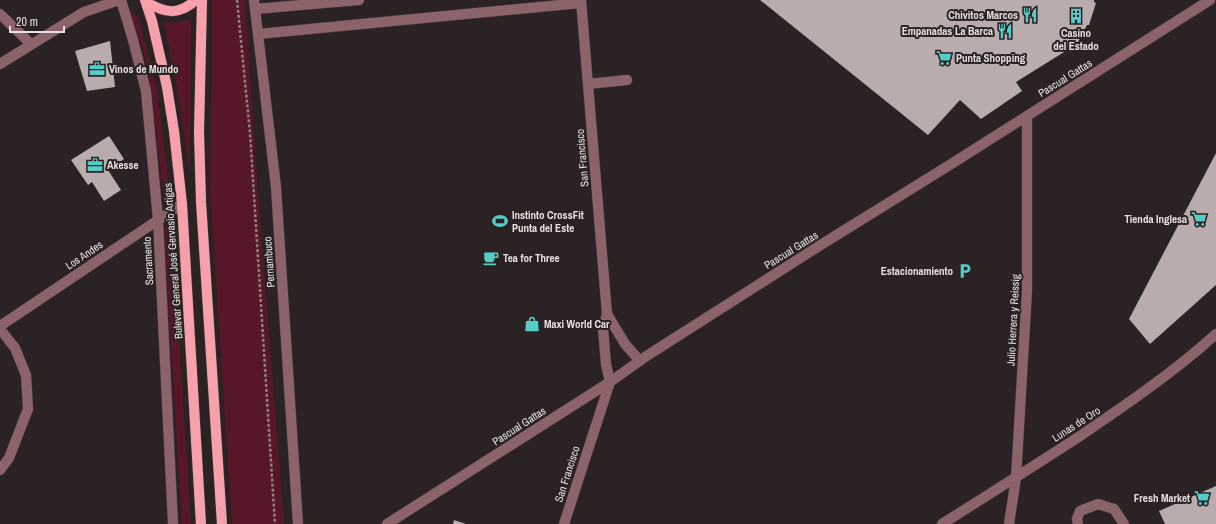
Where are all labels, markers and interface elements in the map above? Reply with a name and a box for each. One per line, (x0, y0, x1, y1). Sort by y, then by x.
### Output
restaurant icon: Chivitos Marcos (1021, 6, 1039, 24)
building icon: Casino del Estado (1067, 7, 1085, 25)
scale bar (10, 8, 64, 34)
place label: Chivitos Marcos (948, 8, 1018, 22)
text: 20 m (16, 14, 38, 30)
restaurant icon: Empanadas La Barca (996, 22, 1014, 40)
place label: Empanadas La Barca (902, 24, 993, 38)
place label: Casino del Estado (1053, 26, 1099, 53)
supermarket icon: Punta Shopping (935, 49, 953, 67)
place label: Punta Shopping (956, 51, 1026, 65)
street label: Pascual Gattas (1035, 56, 1095, 100)
office icon: Vinos de Mundo (88, 60, 106, 78)
place label: Vinos de Mundo (109, 62, 179, 76)
street label: San Francisco (572, 128, 592, 188)
office icon: Akesse (86, 156, 104, 174)
place label: Akesse (107, 158, 139, 172)
street label: Bulevar General José Gervasio Artigas (161, 182, 185, 340)
place label: Instinto CrossFit Punta del Este (512, 208, 584, 235)
supermarket icon: Tienda Inglesa (1190, 210, 1208, 228)
sports icon: Instinto CrossFit Punta del Este (491, 212, 509, 230)
place label: Tienda Inglesa (1124, 212, 1187, 226)
street label: Pascual Gattas (761, 228, 821, 272)
street label: Sacramento (140, 236, 156, 286)
street label: Pernambuco (260, 236, 278, 288)
street label: Los Andes (63, 237, 106, 273)
cafe icon: Tea for Three (482, 249, 500, 267)
place label: Tea for Three (503, 251, 560, 265)
parking icon: Estacionamiento (956, 262, 974, 280)
place label: Estacionamiento (881, 264, 953, 278)
street label: Julio Herrera y Reissig (1004, 274, 1022, 366)
shop icon: Maxi World Car (523, 315, 541, 333)
place label: Maxi World Car (544, 317, 610, 331)
street label: Pascual Gattas (490, 403, 549, 449)
street label: Lunas de Oro (1049, 403, 1103, 445)
street label: San Francisco (551, 444, 583, 504)
supermarket icon: Fresh Market (1193, 489, 1211, 507)
place label: Fresh Market (1134, 491, 1190, 505)

